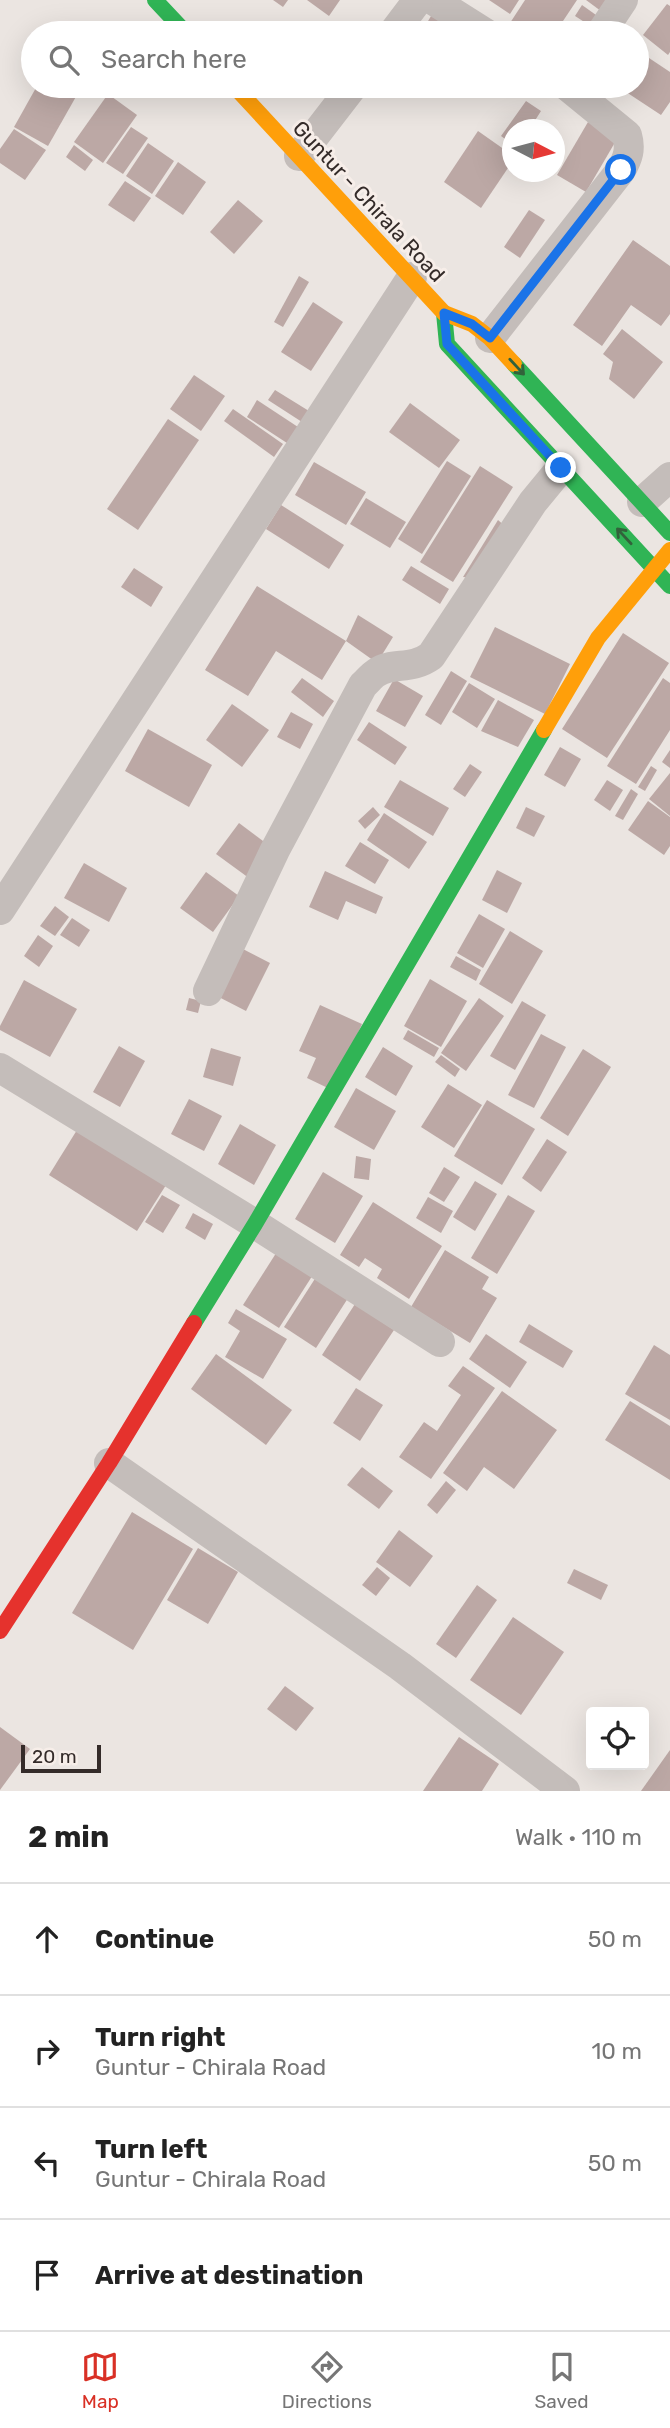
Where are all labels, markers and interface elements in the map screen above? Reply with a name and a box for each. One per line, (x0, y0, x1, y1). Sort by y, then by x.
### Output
search box (21, 21, 649, 98)
icon: search (45, 41, 83, 79)
text: Search here (101, 44, 247, 75)
street label: Guntur - Chirala Road (288, 115, 450, 287)
north arrow (502, 119, 565, 182)
route start (605, 154, 636, 185)
one-way arrow (509, 358, 526, 375)
route end (545, 452, 576, 483)
one-way arrow (615, 528, 632, 545)
map controls (586, 1707, 649, 1770)
button: locate (586, 1707, 649, 1770)
scale bar (21, 1742, 102, 1774)
text: 20 m (32, 1745, 77, 1768)
text: 2 min (28, 1819, 109, 1855)
text: Walk · 110 m (515, 1823, 642, 1851)
icon: ahead (28, 1920, 66, 1958)
text: Continue (95, 1924, 214, 1955)
text: 50 m (588, 1925, 642, 1953)
text: Turn right (95, 2022, 225, 2053)
icon: right (28, 2032, 66, 2070)
text: 10 m (591, 2037, 642, 2065)
text: Guntur - Chirala Road (95, 2053, 326, 2081)
text: Turn left (95, 2134, 207, 2165)
icon: left (28, 2144, 66, 2182)
text: 50 m (588, 2149, 642, 2177)
text: Guntur - Chirala Road (95, 2165, 326, 2193)
icon: arrive (28, 2256, 66, 2294)
text: Arrive at destination (95, 2260, 363, 2291)
tab: Map (81, 2348, 119, 2413)
tab: Directions (282, 2348, 372, 2413)
tab: Saved (534, 2348, 589, 2413)

